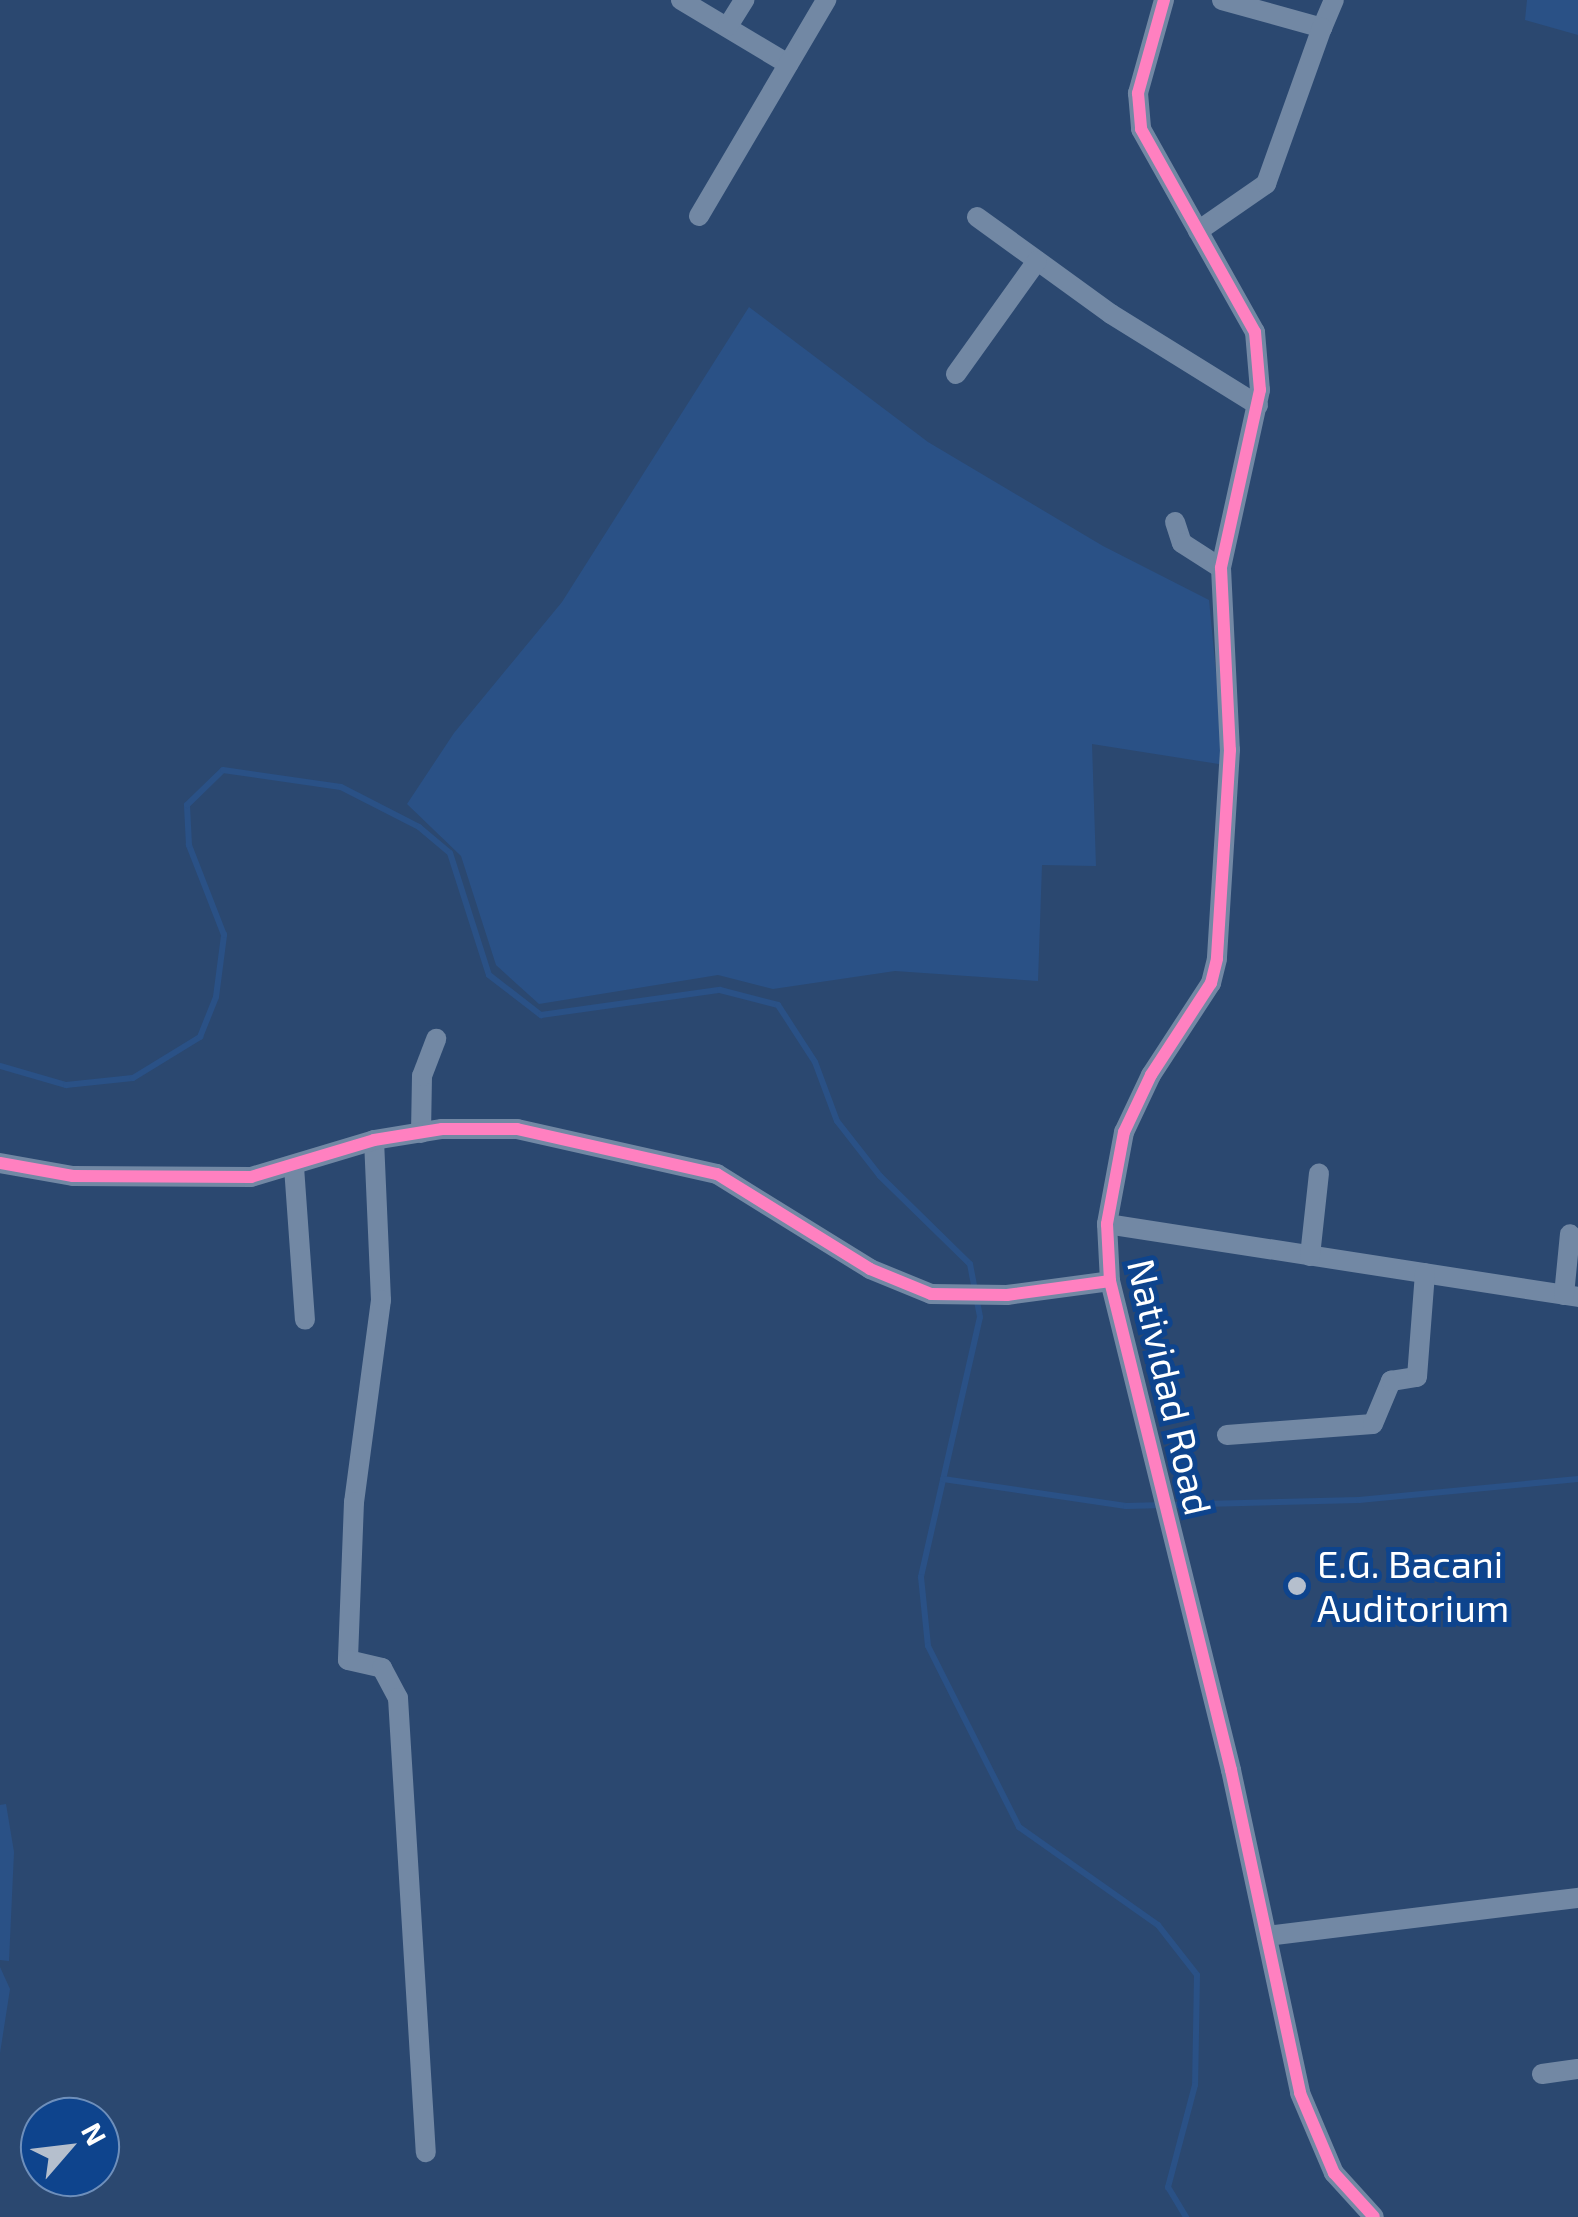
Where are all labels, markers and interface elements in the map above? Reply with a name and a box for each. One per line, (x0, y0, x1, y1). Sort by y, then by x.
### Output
street label: Natividad Road (1118, 1254, 1222, 1520)
place label: E.G. Bacani Auditorium (1317, 1541, 1509, 1630)
marker: E.G. Bacani Auditorium (1286, 1575, 1308, 1597)
north arrow (20, 2097, 120, 2197)
text: N (75, 2117, 114, 2151)

